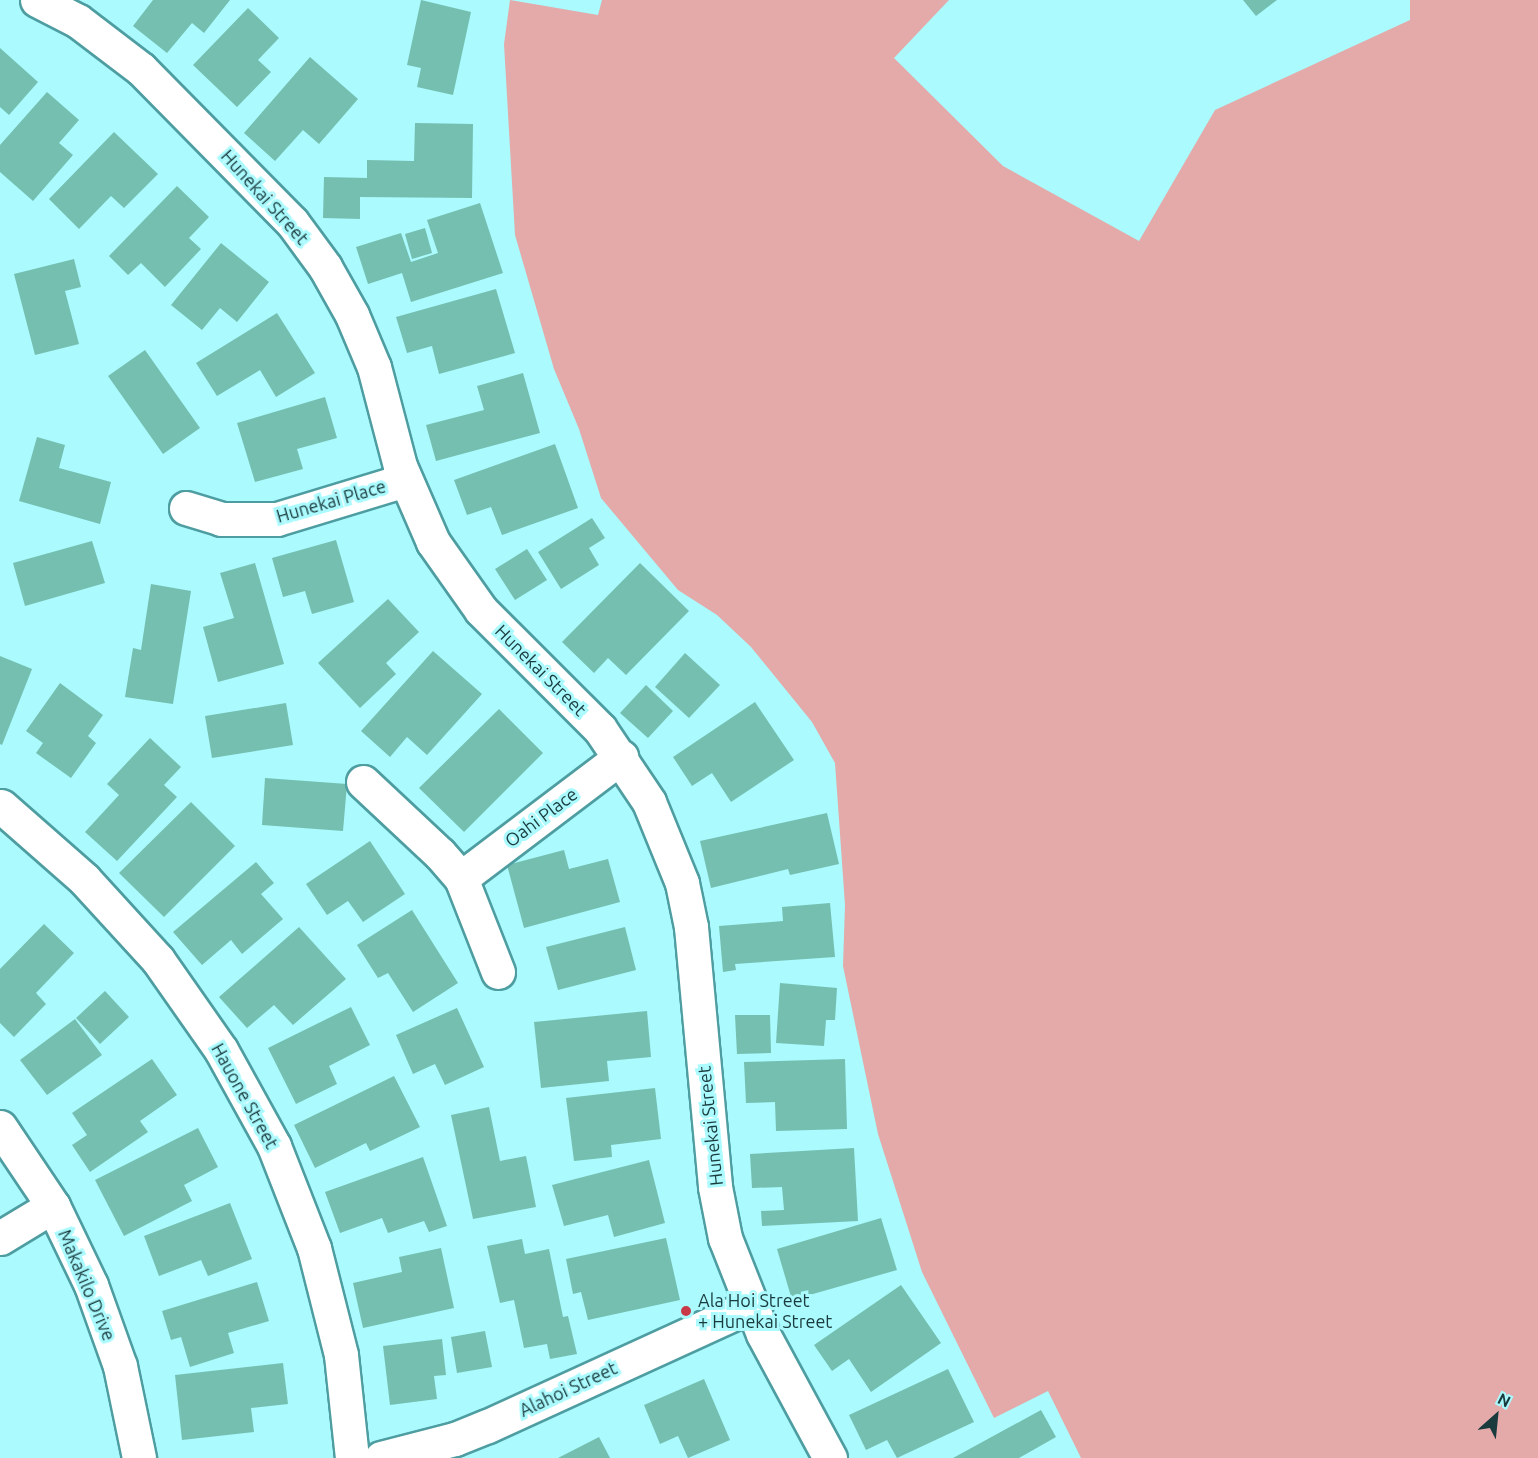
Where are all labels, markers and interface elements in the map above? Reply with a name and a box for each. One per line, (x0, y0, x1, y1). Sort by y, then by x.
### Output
street label: Hunekai Street (217, 145, 313, 249)
street label: Hunekai Place (274, 475, 388, 527)
street label: Hunekai Street (491, 620, 591, 720)
street label: Oahi Place (501, 783, 581, 851)
street label: Hauone Street (207, 1040, 283, 1152)
street label: Hunekai Street (693, 1065, 727, 1187)
street label: Makakilo Drive (54, 1226, 120, 1344)
place label: Ala Hoi Street + Hunekai Street (698, 1290, 832, 1332)
marker: Ala Hoi Street + Hunekai Street (679, 1304, 693, 1318)
street label: Alahoi Street (516, 1357, 620, 1421)
north arrow (1466, 1386, 1526, 1446)
text: N (1495, 1389, 1514, 1411)

